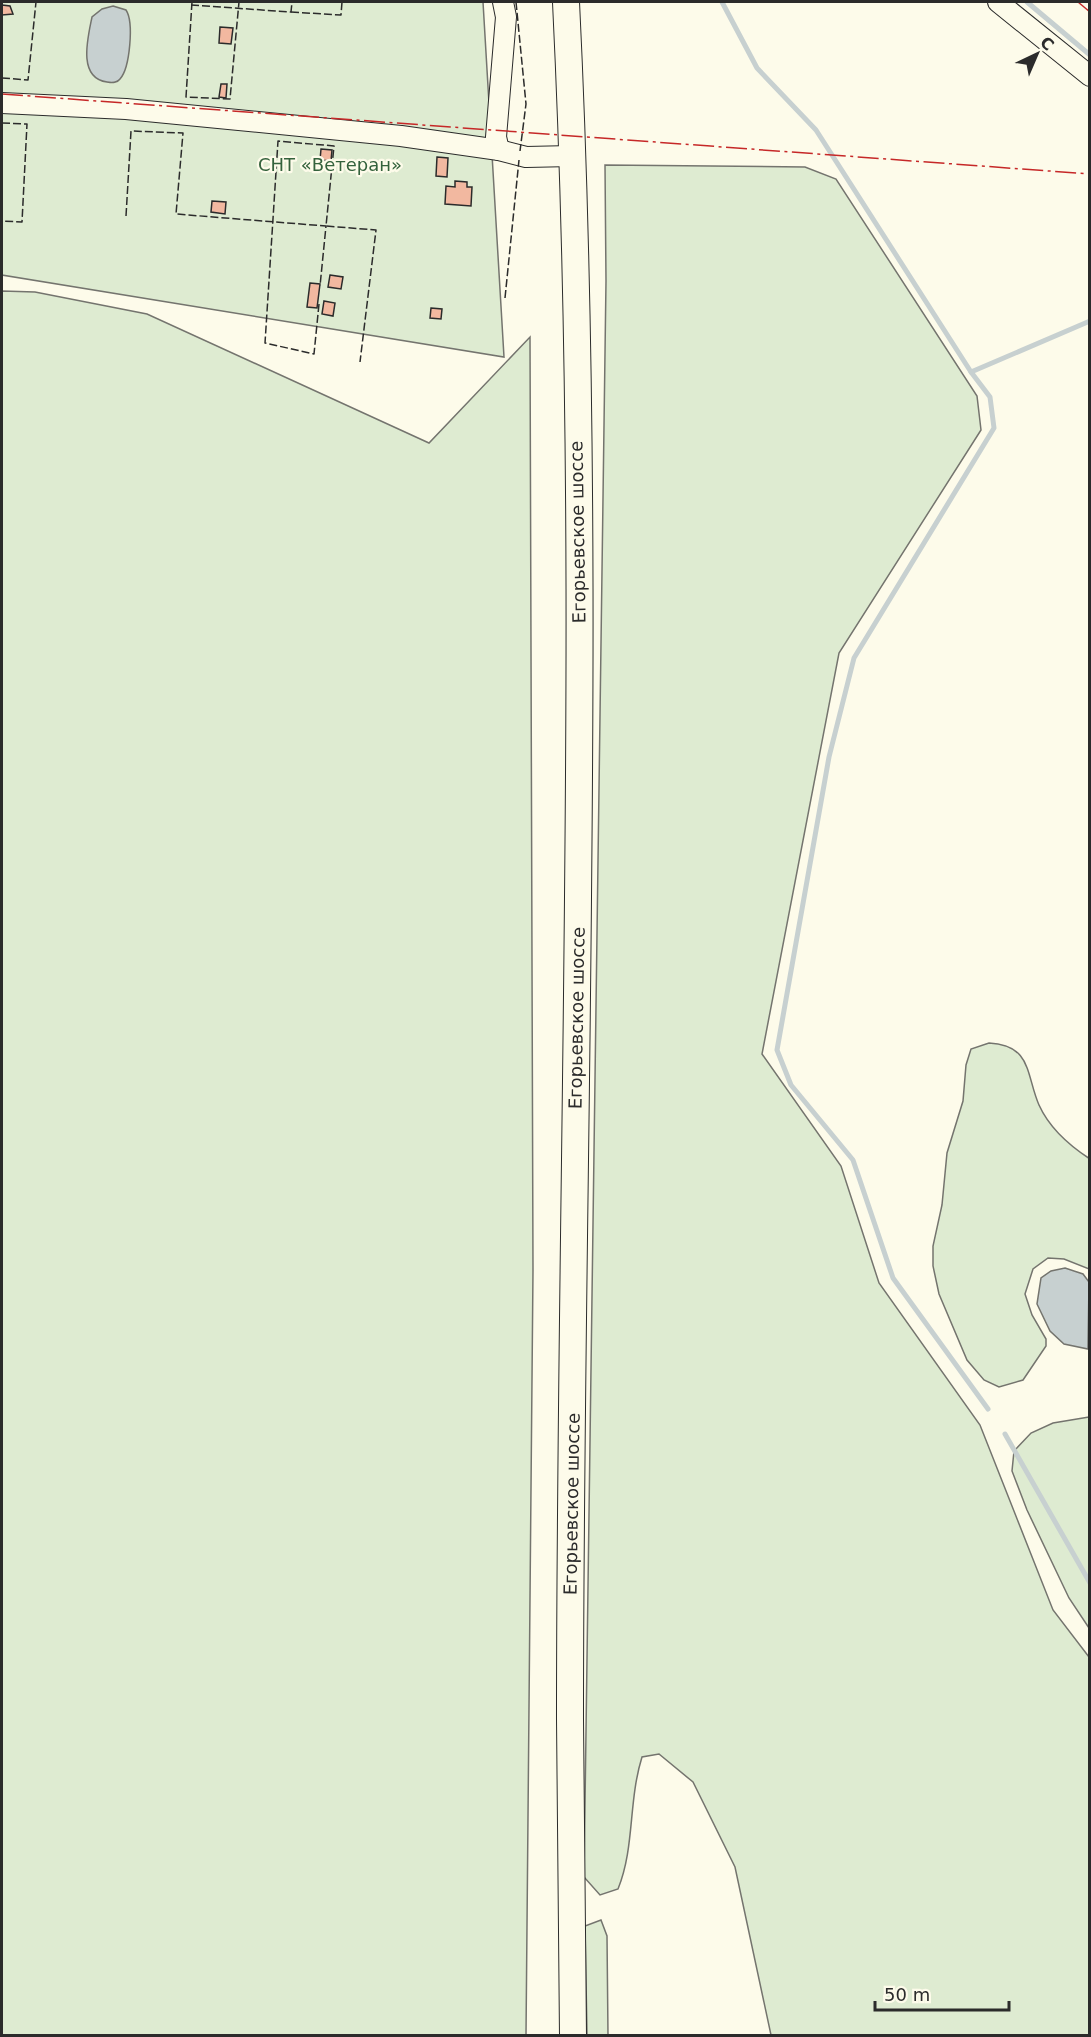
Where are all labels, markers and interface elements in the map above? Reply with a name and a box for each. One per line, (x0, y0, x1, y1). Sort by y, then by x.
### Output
north arrow (1007, 24, 1067, 84)
text: С (1036, 33, 1058, 54)
park label: СНТ «Ветеран» (258, 154, 402, 175)
street label: Егорьевское шоссе (565, 441, 590, 623)
street label: Егорьевское шоссе (564, 927, 589, 1109)
street label: Егорьевское шоссе (559, 1413, 584, 1595)
scale bar (875, 1974, 1008, 2012)
text: 50 m (884, 1984, 930, 2005)

